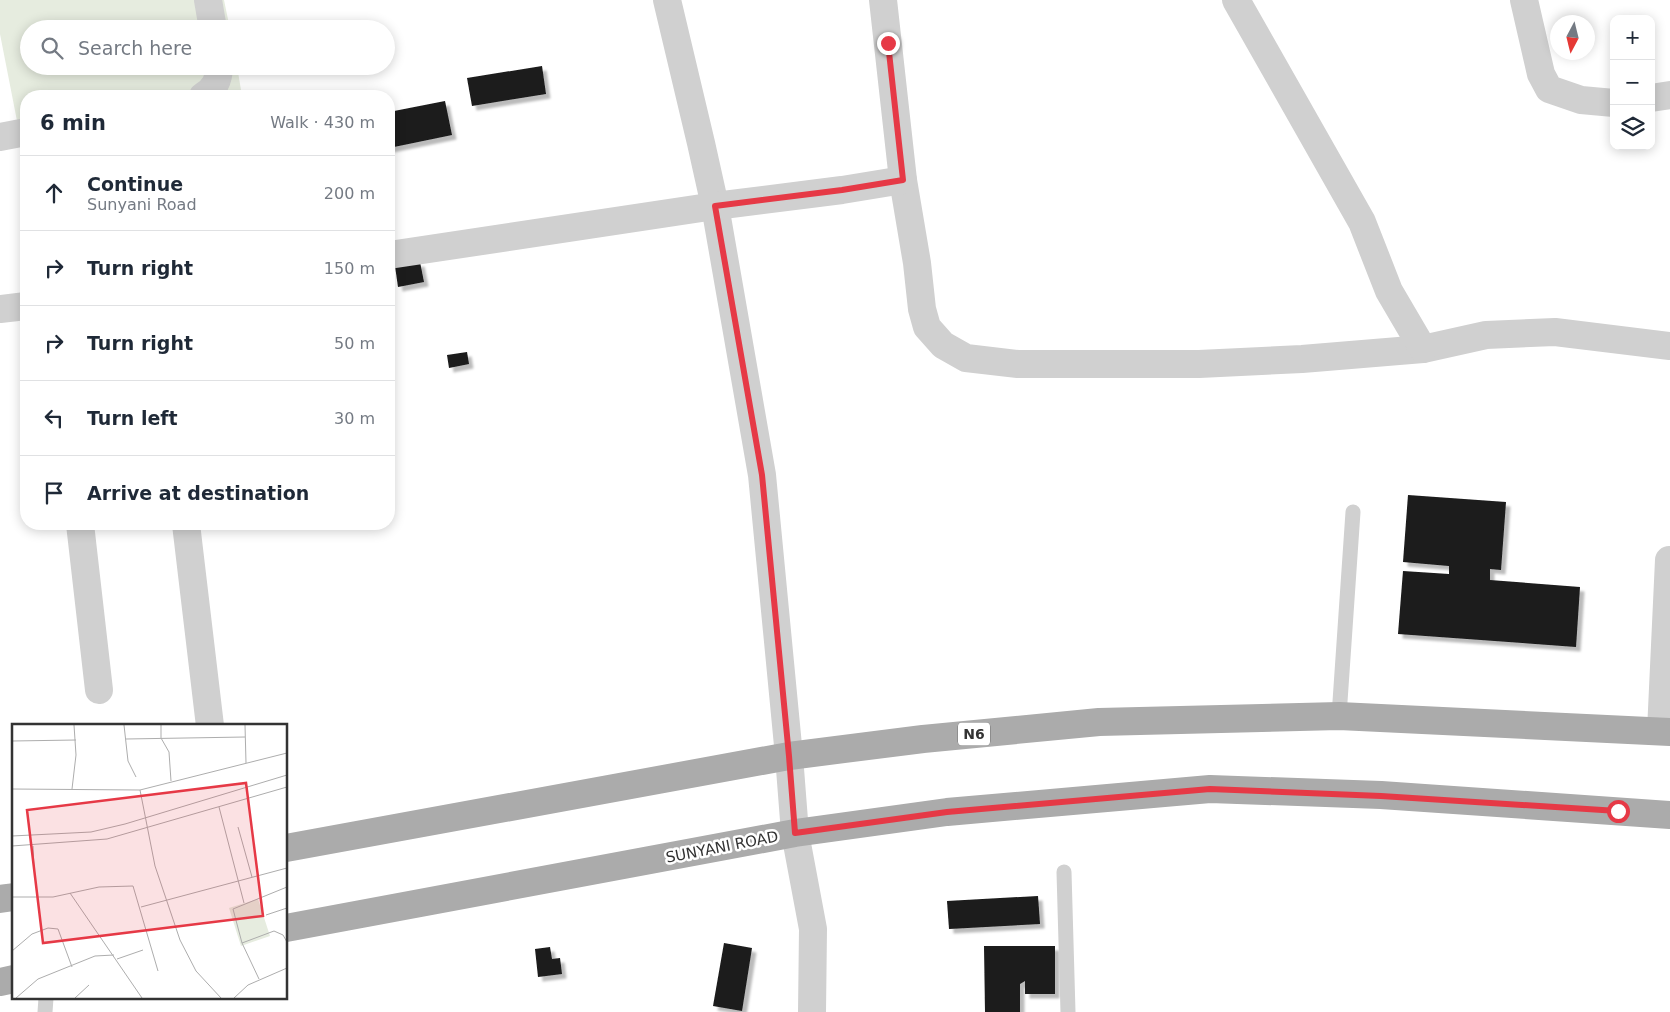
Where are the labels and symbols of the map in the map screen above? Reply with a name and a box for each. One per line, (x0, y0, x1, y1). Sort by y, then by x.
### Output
north arrow (1550, 15, 1595, 60)
route end (877, 32, 900, 55)
road number: N6 (958, 722, 990, 746)
inset map (12, 724, 288, 1000)
route start (1607, 800, 1630, 823)
street label: SUNYANI ROAD (664, 827, 780, 867)

